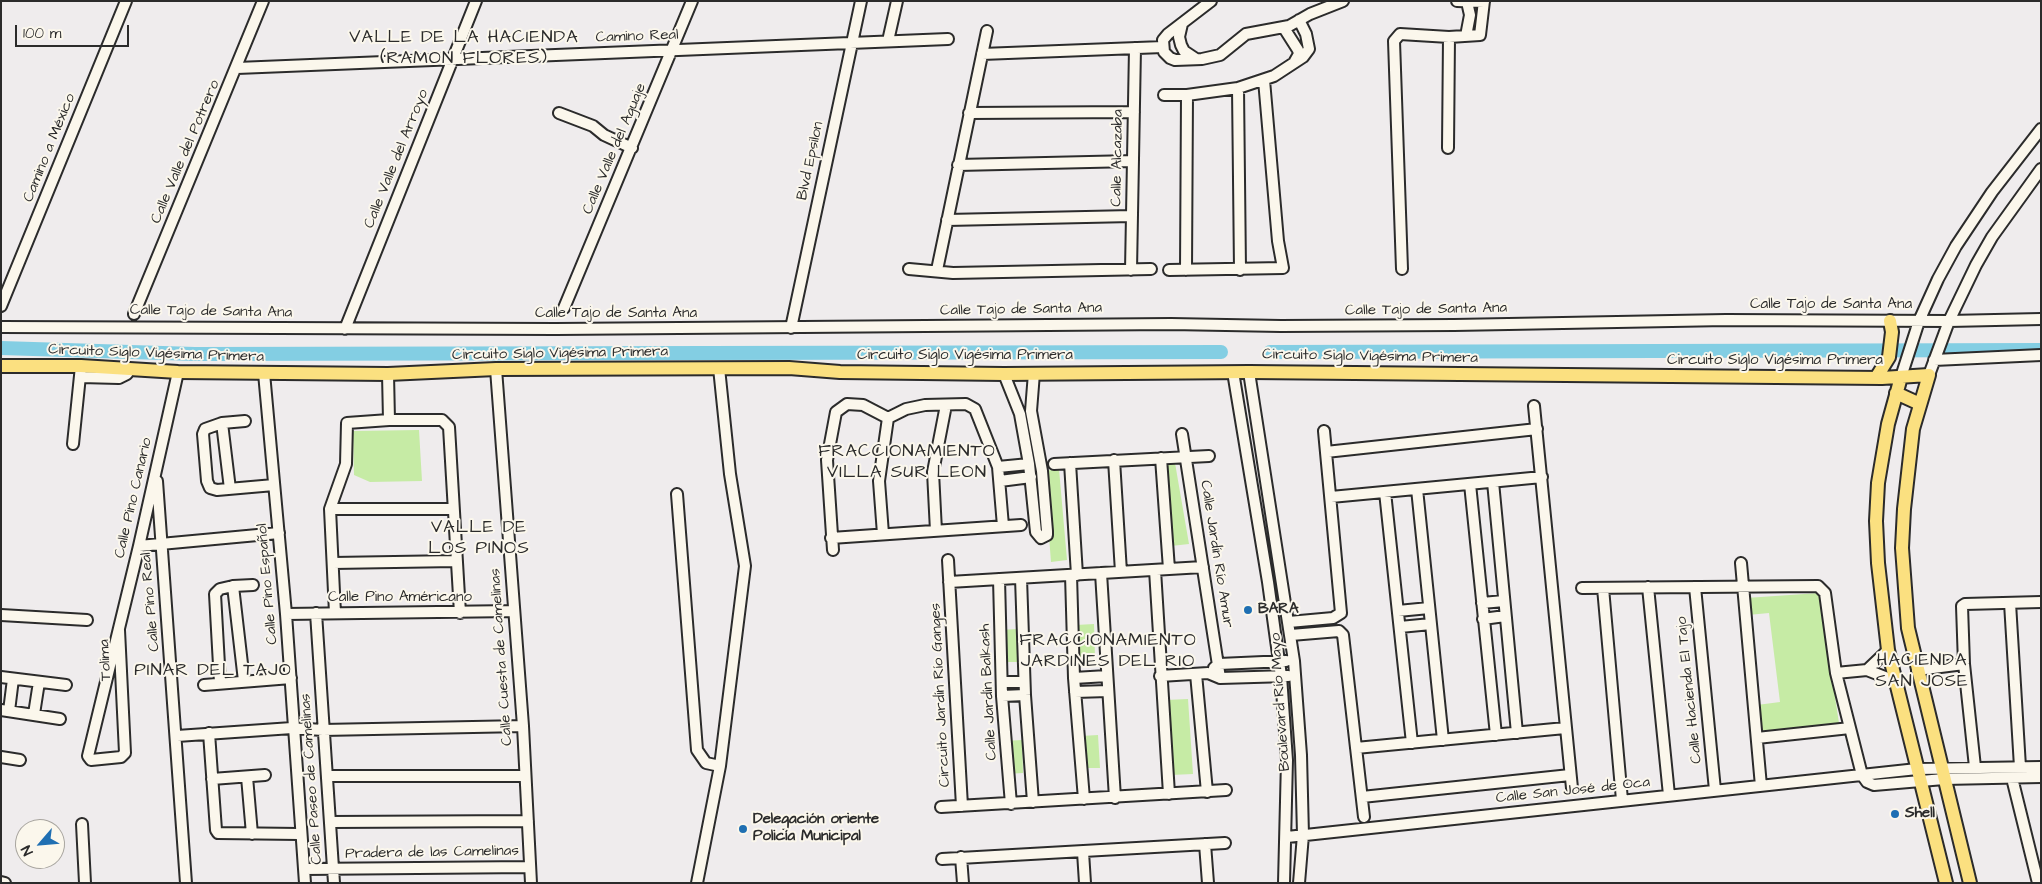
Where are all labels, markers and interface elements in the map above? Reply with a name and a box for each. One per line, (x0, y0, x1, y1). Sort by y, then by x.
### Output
scale bar (18, 15, 131, 47)
text: 100 m (23, 23, 62, 44)
district label: VALLE DE LA HACIENDA (RAMON FLORES) (347, 27, 581, 70)
street label: Camino Real (595, 27, 679, 47)
street label: Calle Valle del Potrero (148, 77, 224, 227)
street label: Calle Valle del Aguaje (579, 81, 651, 217)
street label: Calle Valle del Arroyo (361, 87, 433, 231)
street label: Camino a México (20, 91, 80, 205)
street label: Calle Alcazaba (1108, 109, 1128, 207)
street label: Blvd Epsilon (794, 120, 828, 202)
street label: Calle Tajo de Santa Ana (1750, 296, 1912, 314)
street label: Calle Tajo de Santa Ana (940, 300, 1102, 320)
street label: Calle Tajo de Santa Ana (1345, 300, 1507, 320)
street label: Calle Tajo de Santa Ana (130, 302, 292, 322)
street label: Calle Tajo de Santa Ana (535, 305, 697, 323)
street label: Circuito Siglo Vigésima Primera (48, 341, 264, 367)
street label: Circuito Siglo Vigésima Primera (452, 343, 668, 365)
street label: Circuito Siglo Vigésima Primera (1262, 346, 1478, 368)
street label: Circuito Siglo Vigésima Primera (857, 347, 1073, 365)
street label: Circuito Siglo Vigésima Primera (1667, 352, 1883, 370)
street label: Calle Pino Canario (111, 436, 157, 560)
district label: FRACCIONAMIENTO VILLA SUR LEON (816, 441, 998, 484)
street label: Calle Jardín Río Amur (1195, 479, 1237, 629)
district label: VALLE DE LOS PINOS (427, 517, 531, 560)
street label: Calle Pino Español (254, 523, 282, 645)
street label: Calle Pino Real (138, 552, 164, 652)
street label: Calle Cuesta de Camelinas (487, 568, 517, 746)
street label: Calle Pino Américano (328, 589, 472, 607)
place label: BARA (1258, 601, 1299, 619)
street label: Circuito Jardín Río Ganges (927, 602, 955, 788)
marker: BARA (1242, 604, 1254, 616)
street label: Calle Hacienda El Tajo (1673, 616, 1707, 764)
street label: Calle Jardín Balkash (976, 623, 1002, 761)
district label: FRACCIONAMIENTO JARDINES DEL RIO (1017, 630, 1199, 672)
street label: Boulevard Río Mayo (1267, 632, 1295, 772)
street label: Tolima (96, 639, 116, 681)
district label: HACIENDA SAN JOSE (1874, 650, 1970, 692)
district label: PINAR DEL TAJO (133, 660, 293, 682)
street label: Calle Paseo de Camelinas (297, 693, 327, 865)
street label: Calle San José de Oca (1495, 774, 1651, 808)
place label: Shell (1905, 805, 1935, 823)
marker: Shell (1889, 808, 1901, 820)
place label: Delegación oriente Policía Municipal (753, 811, 879, 846)
north arrow (15, 819, 65, 869)
marker: Delegación oriente Policía Municipal (737, 823, 749, 835)
text: N (17, 842, 38, 859)
street label: Pradera de las Camelinas (345, 842, 519, 864)

